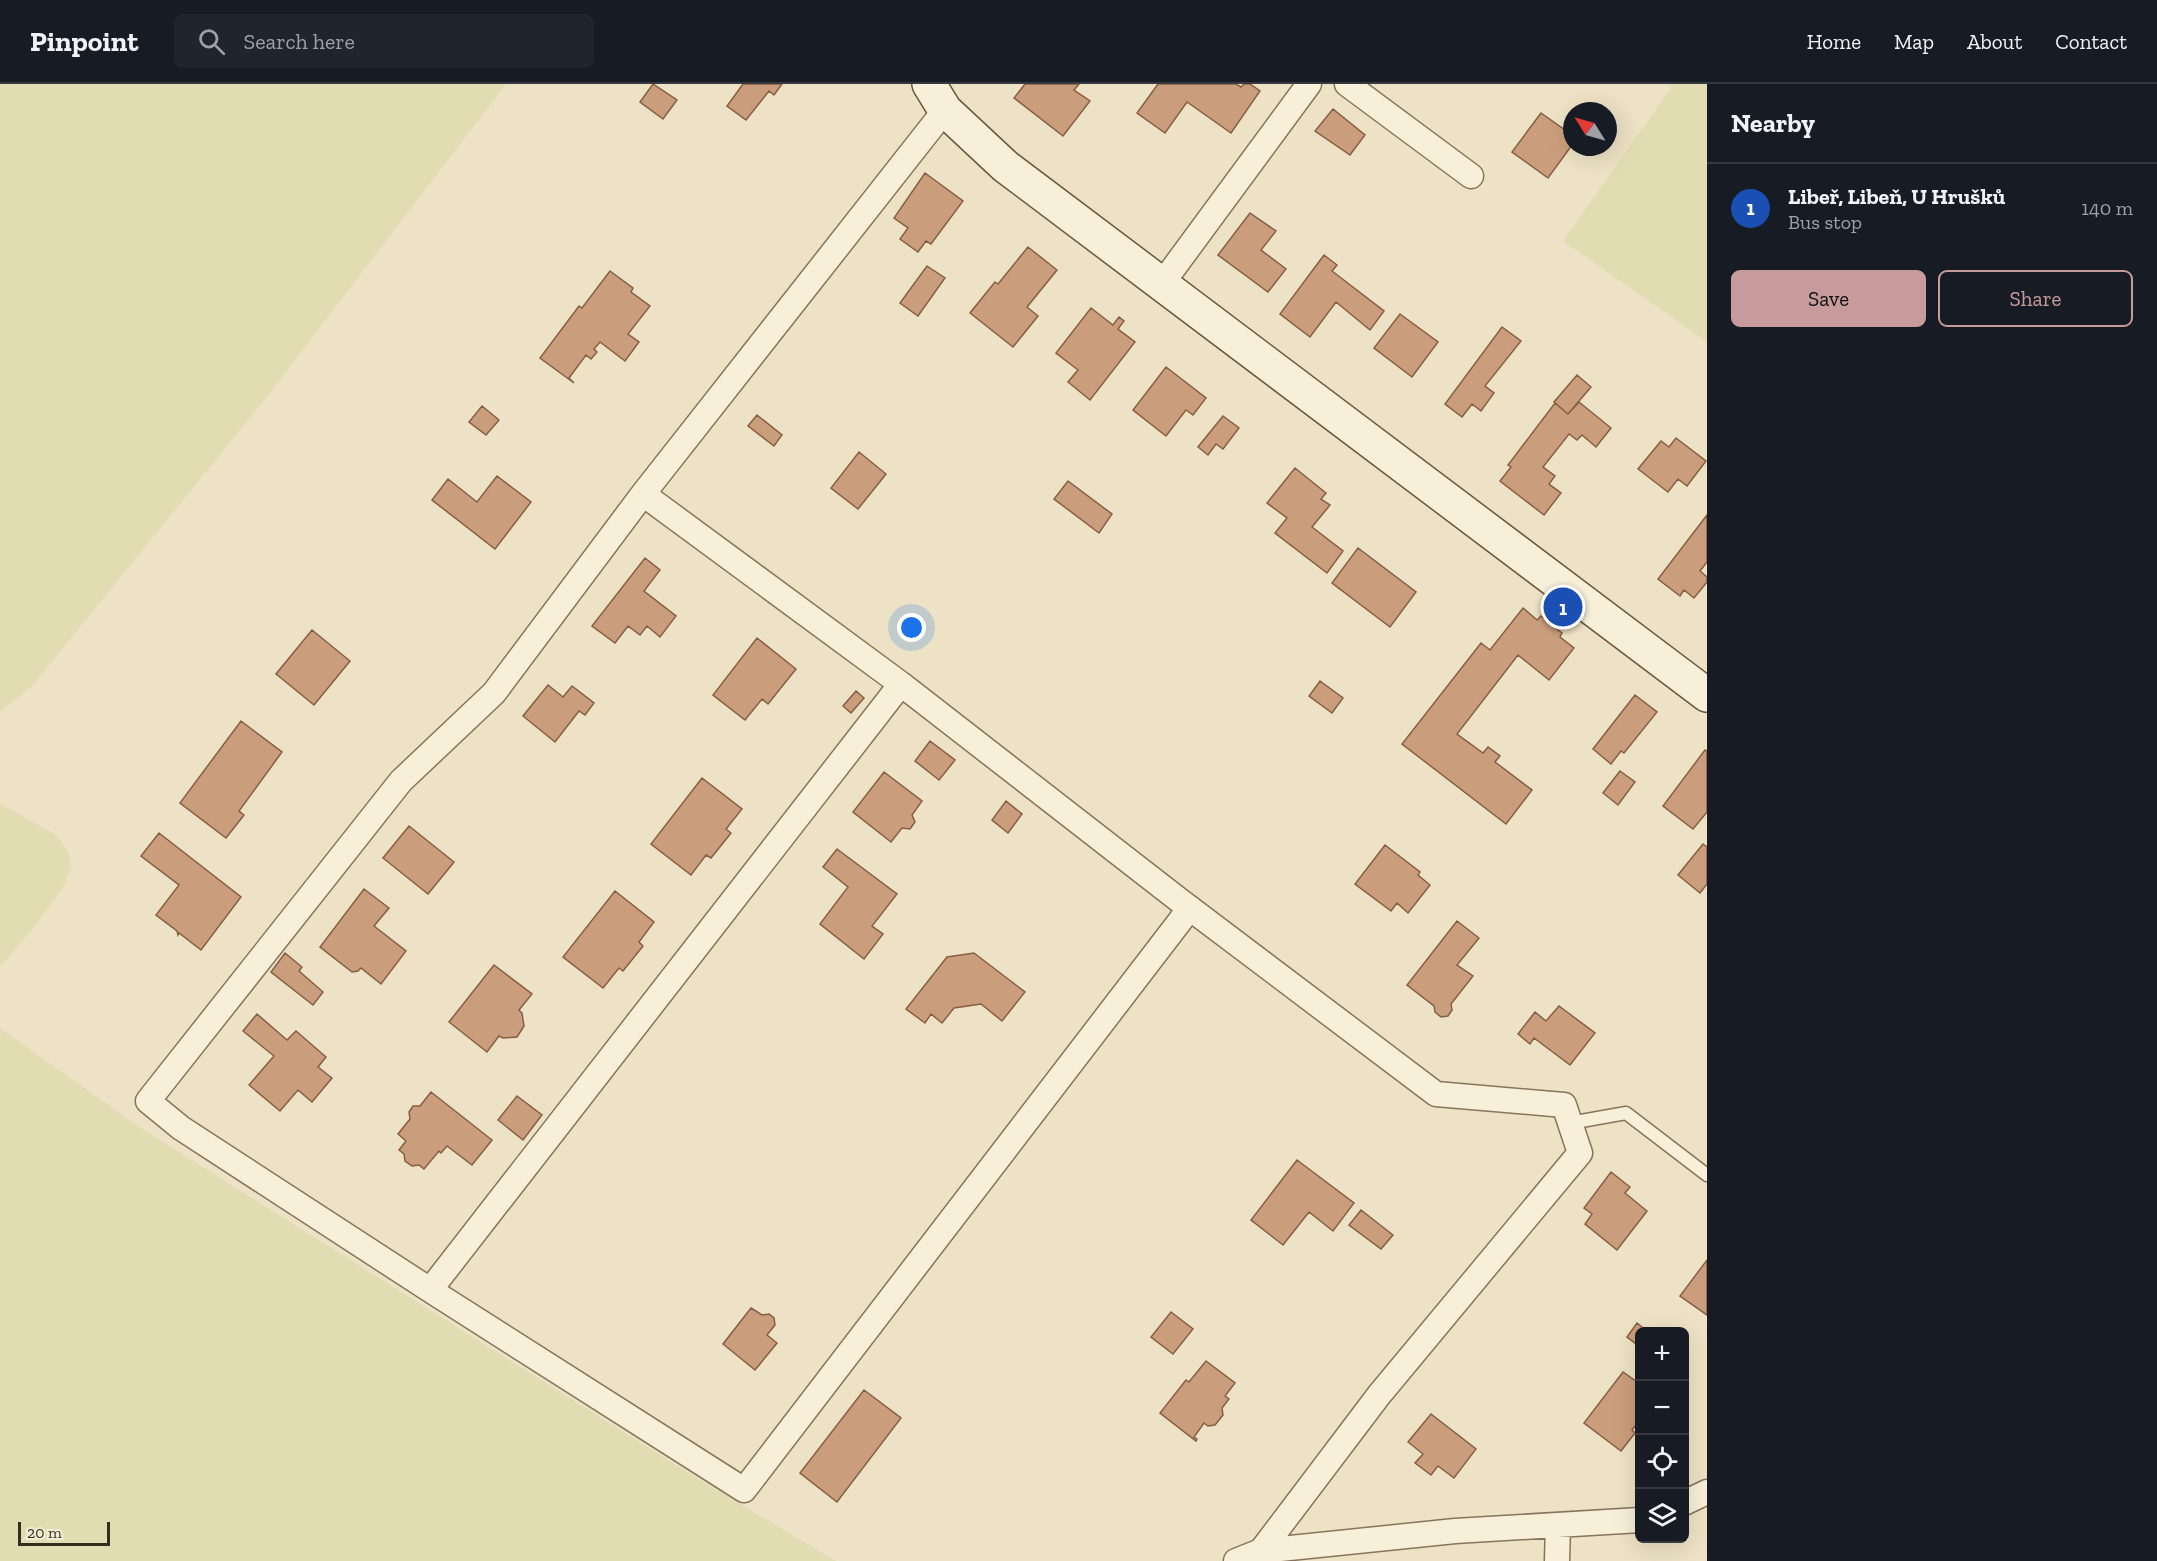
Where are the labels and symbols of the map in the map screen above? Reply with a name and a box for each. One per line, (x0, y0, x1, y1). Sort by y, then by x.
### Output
north arrow (1563, 102, 1617, 156)
pin: 1 (1544, 584, 1582, 630)
your location (897, 613, 926, 642)
scale bar (18, 1519, 110, 1546)

